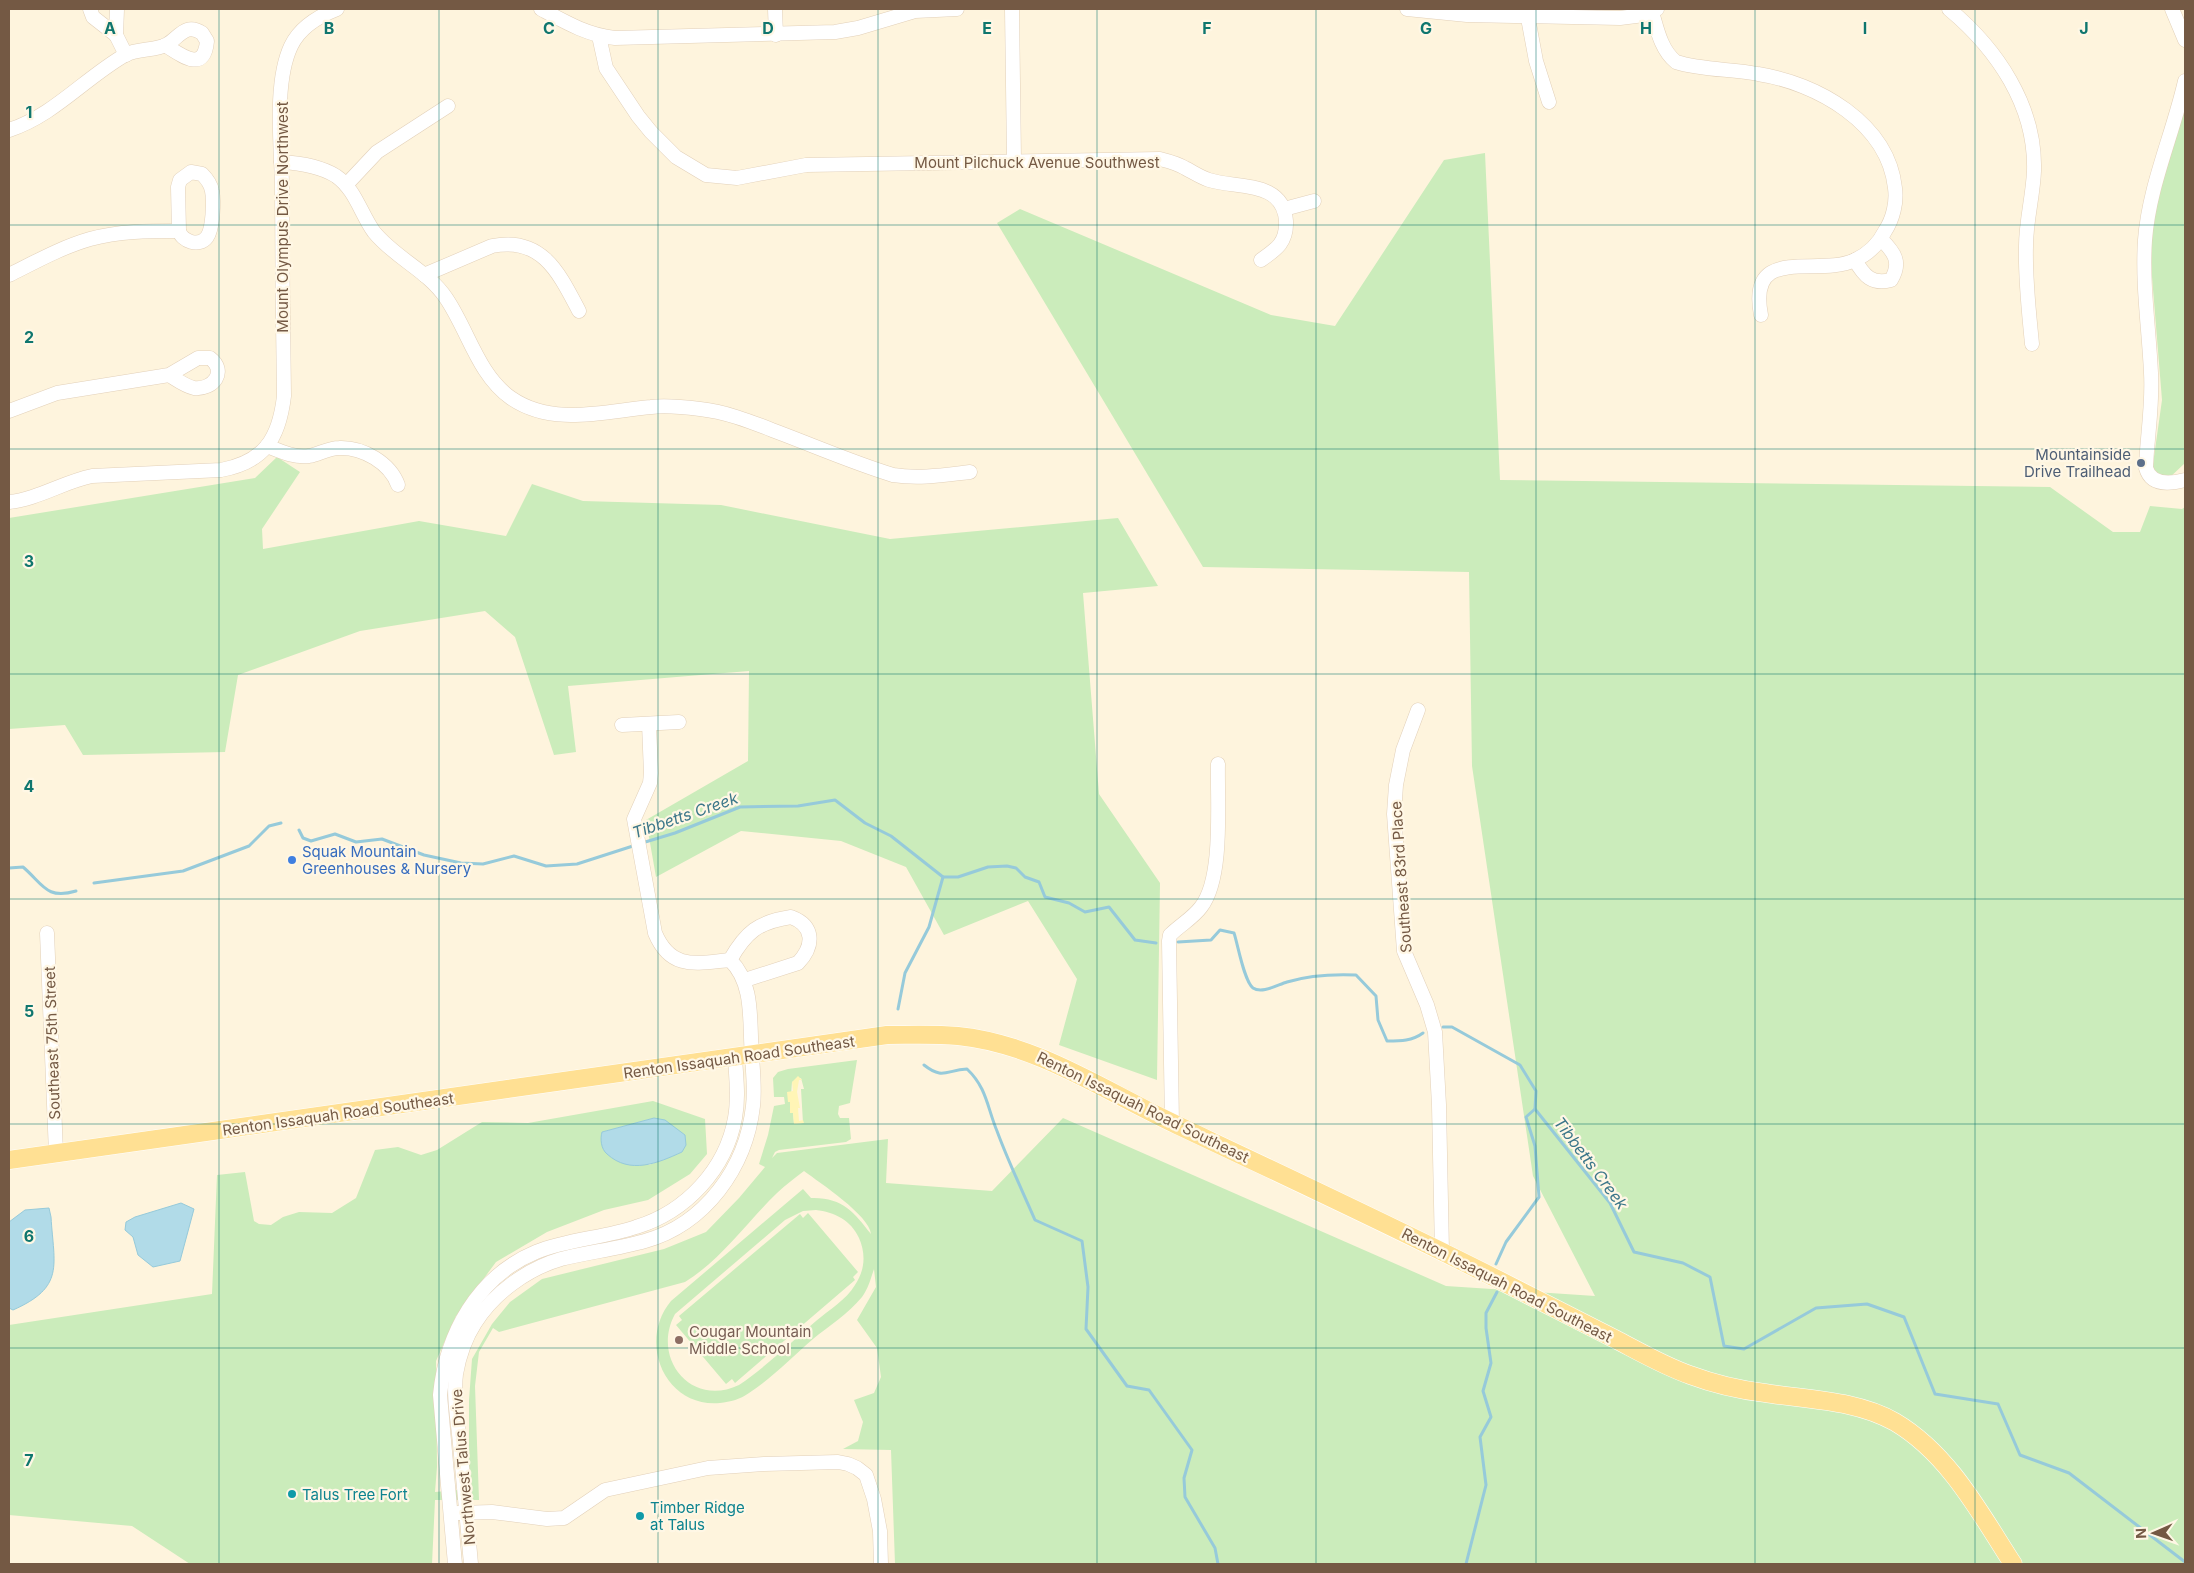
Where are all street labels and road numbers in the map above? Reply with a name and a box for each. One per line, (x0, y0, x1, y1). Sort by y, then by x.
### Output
street label: Mount Olympus Drive Northwest (273, 101, 292, 333)
street label: Mount Pilchuck Avenue Southwest (914, 153, 1160, 172)
street label: Southeast 83rd Place (1386, 801, 1416, 953)
street label: Southeast 75th Street (40, 966, 64, 1120)
street label: Renton Issaquah Road Southeast (622, 1031, 856, 1083)
street label: Renton Issaquah Road Southeast (1034, 1047, 1252, 1167)
street label: Renton Issaquah Road Southeast (221, 1088, 455, 1140)
street label: Renton Issaquah Road Southeast (1399, 1224, 1615, 1347)
street label: Northwest Talus Drive (447, 1388, 479, 1546)

